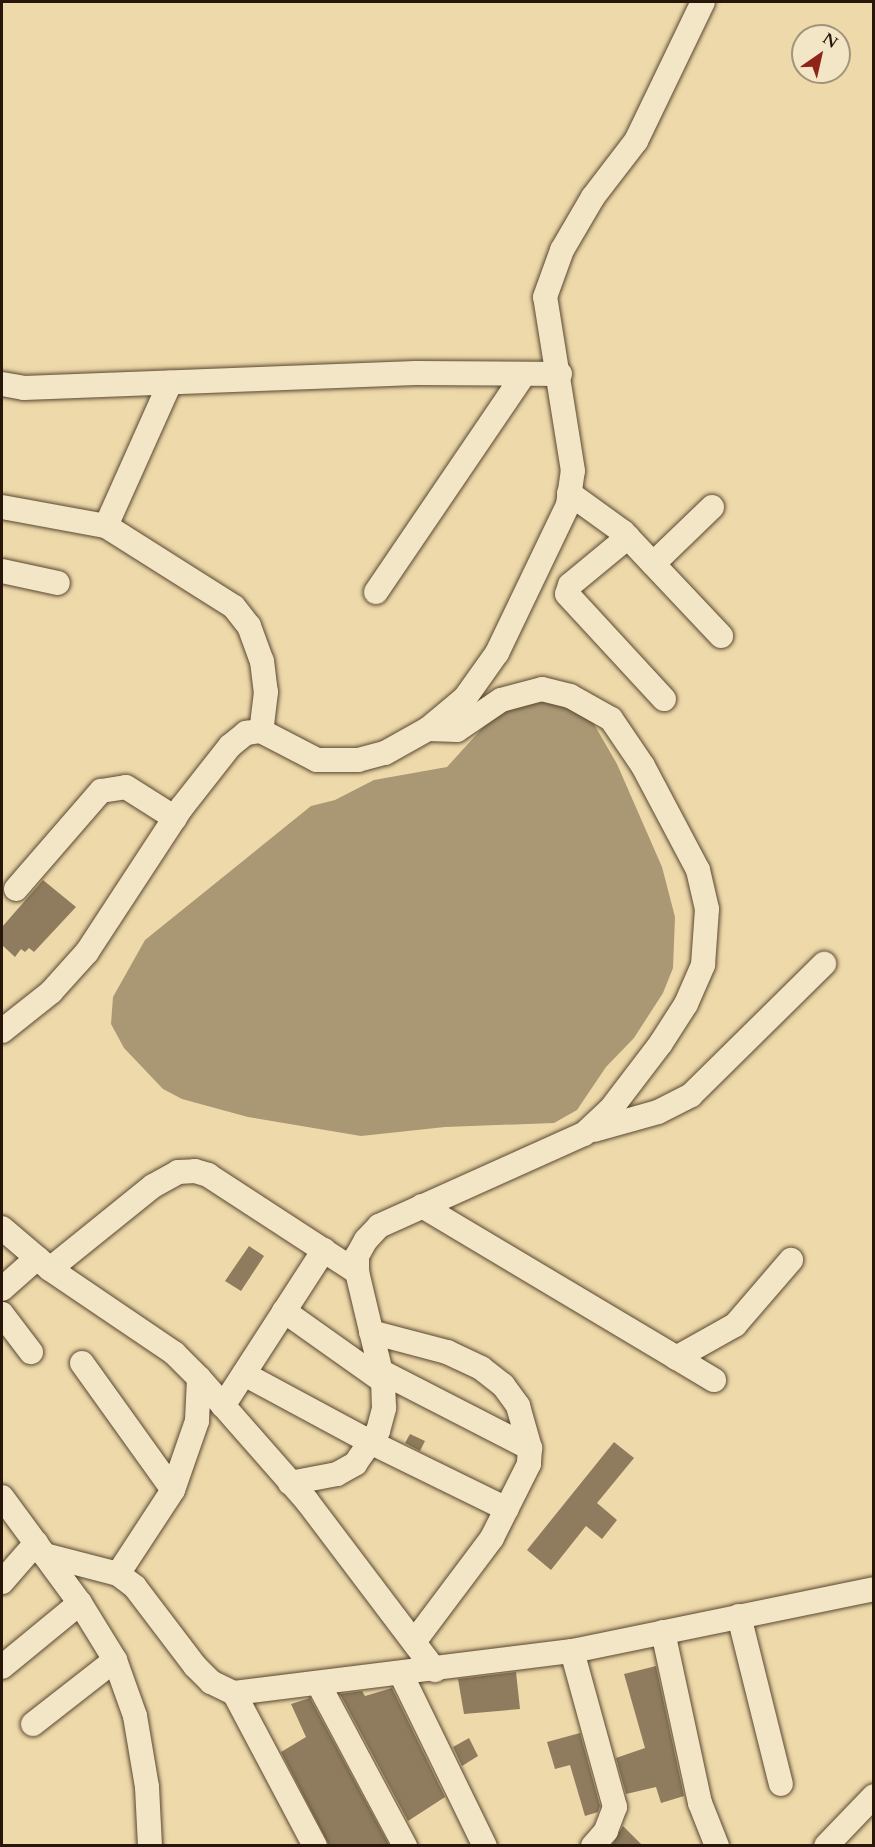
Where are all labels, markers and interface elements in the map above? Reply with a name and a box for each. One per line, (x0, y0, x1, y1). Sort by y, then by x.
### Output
north arrow (791, 24, 851, 84)
text: N (818, 28, 842, 54)

